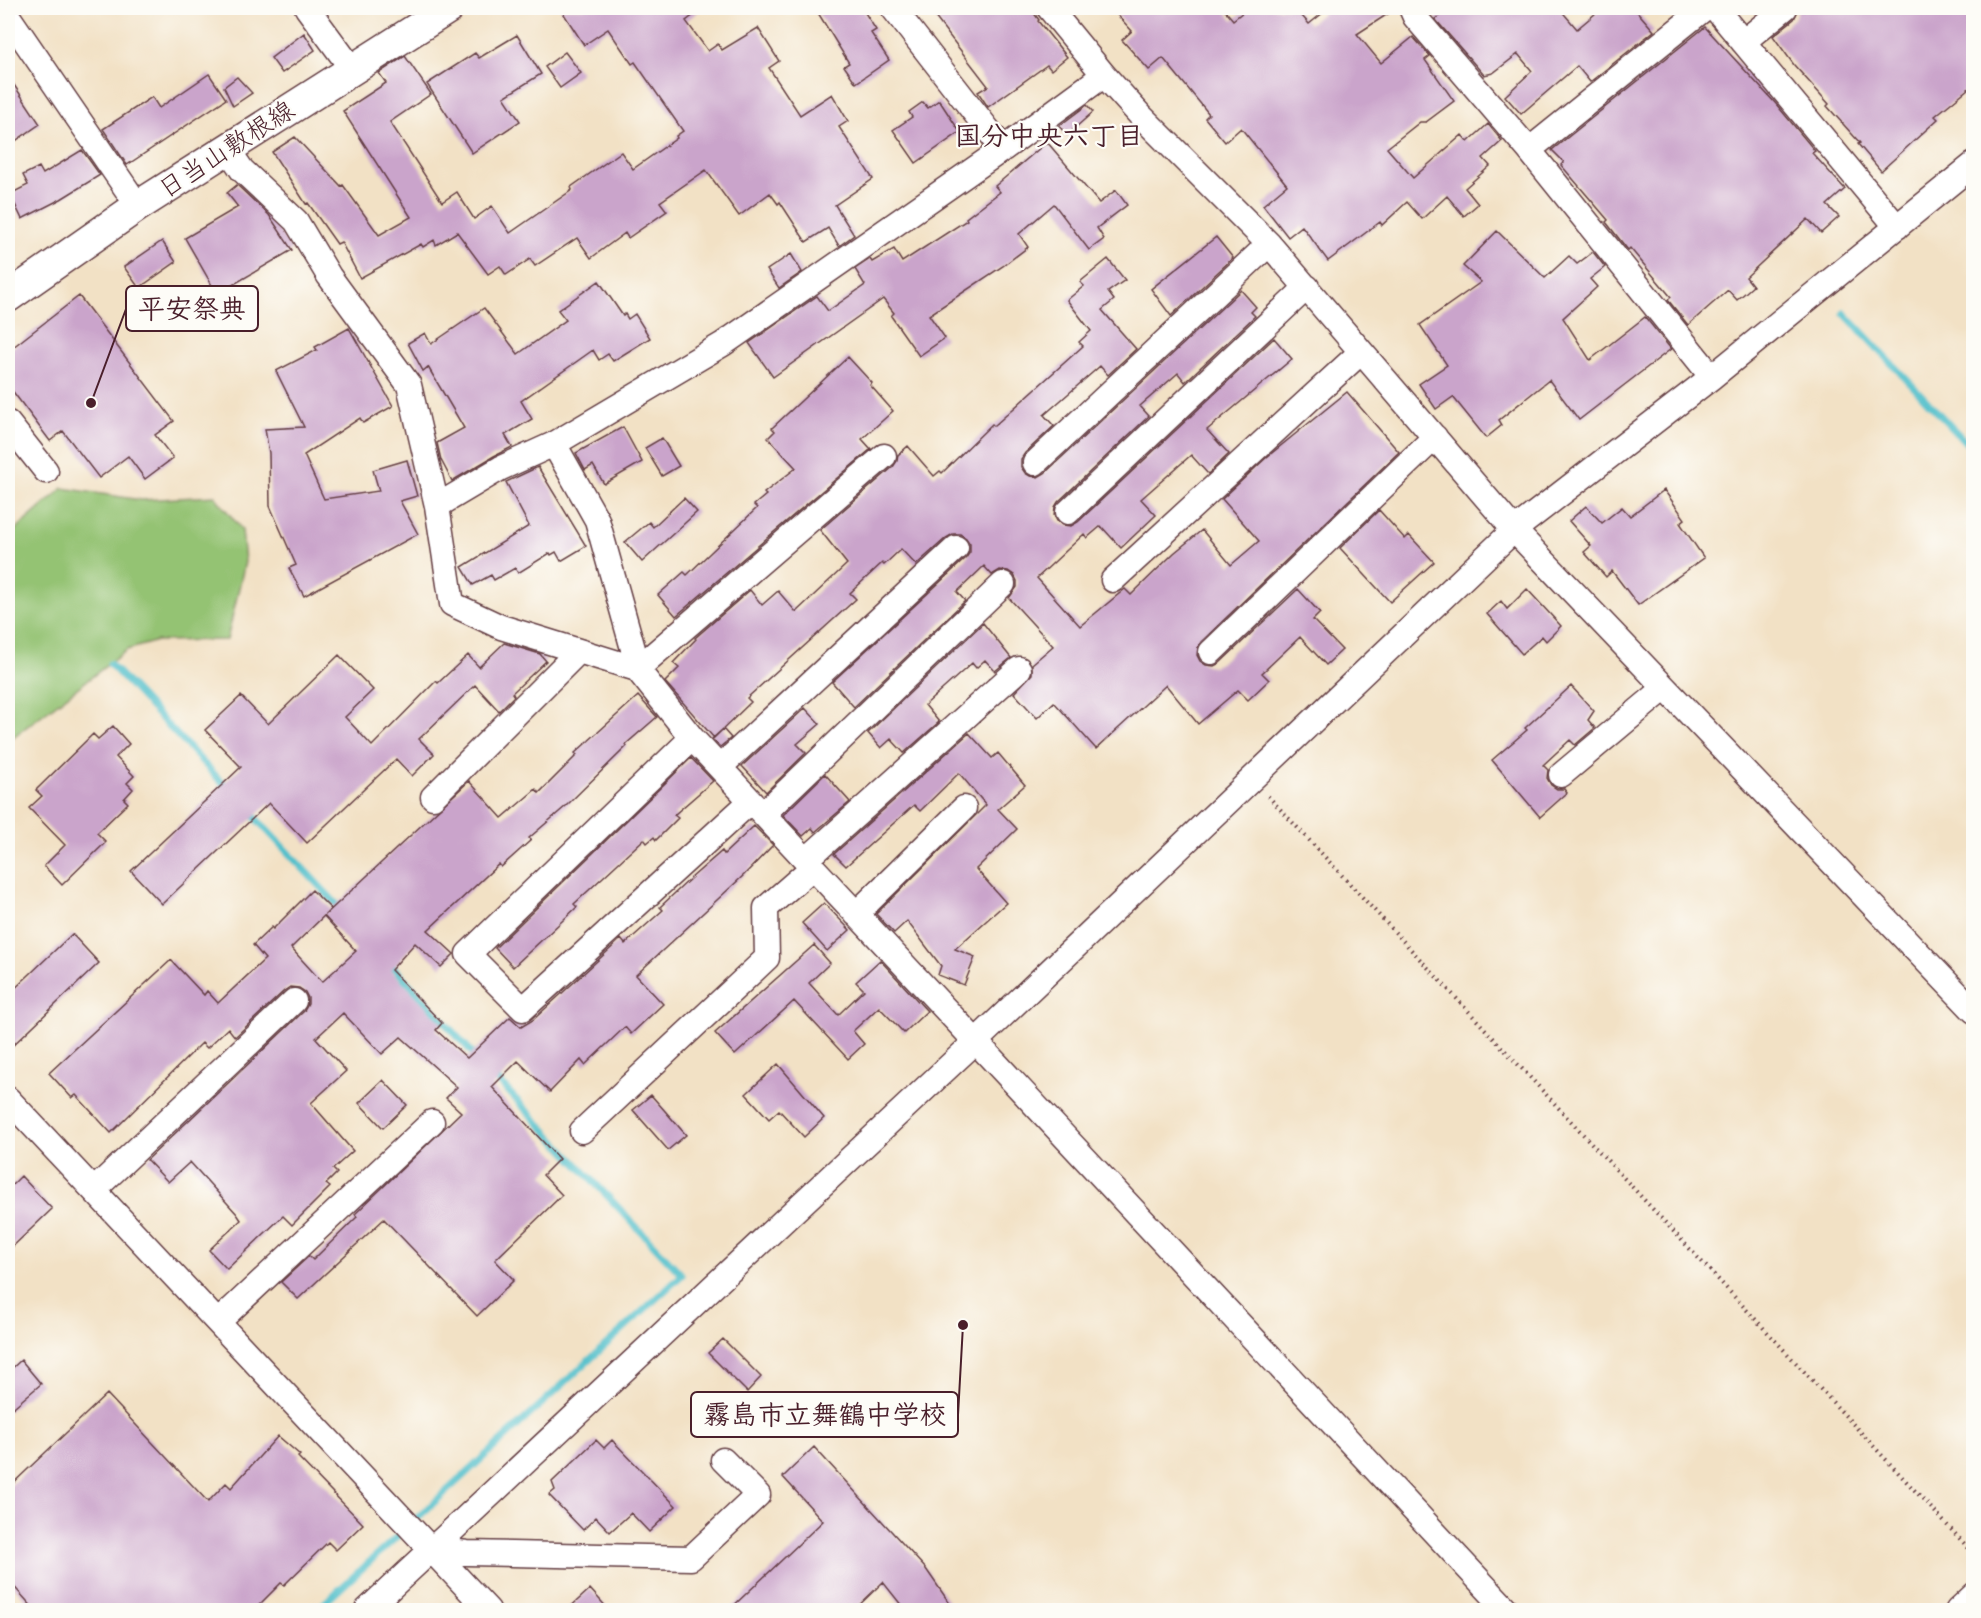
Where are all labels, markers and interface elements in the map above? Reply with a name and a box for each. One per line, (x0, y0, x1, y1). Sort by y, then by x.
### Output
street label: 日当山敷根線 (152, 93, 301, 206)
district label: 国分中央六丁目 (955, 119, 1144, 153)
callout: 平安祭典 (126, 286, 258, 331)
text: 平安祭典 (138, 292, 246, 326)
callout: 霧島市立舞鶴中学校 (691, 1392, 958, 1437)
text: 霧島市立舞鶴中学校 (704, 1398, 947, 1432)

